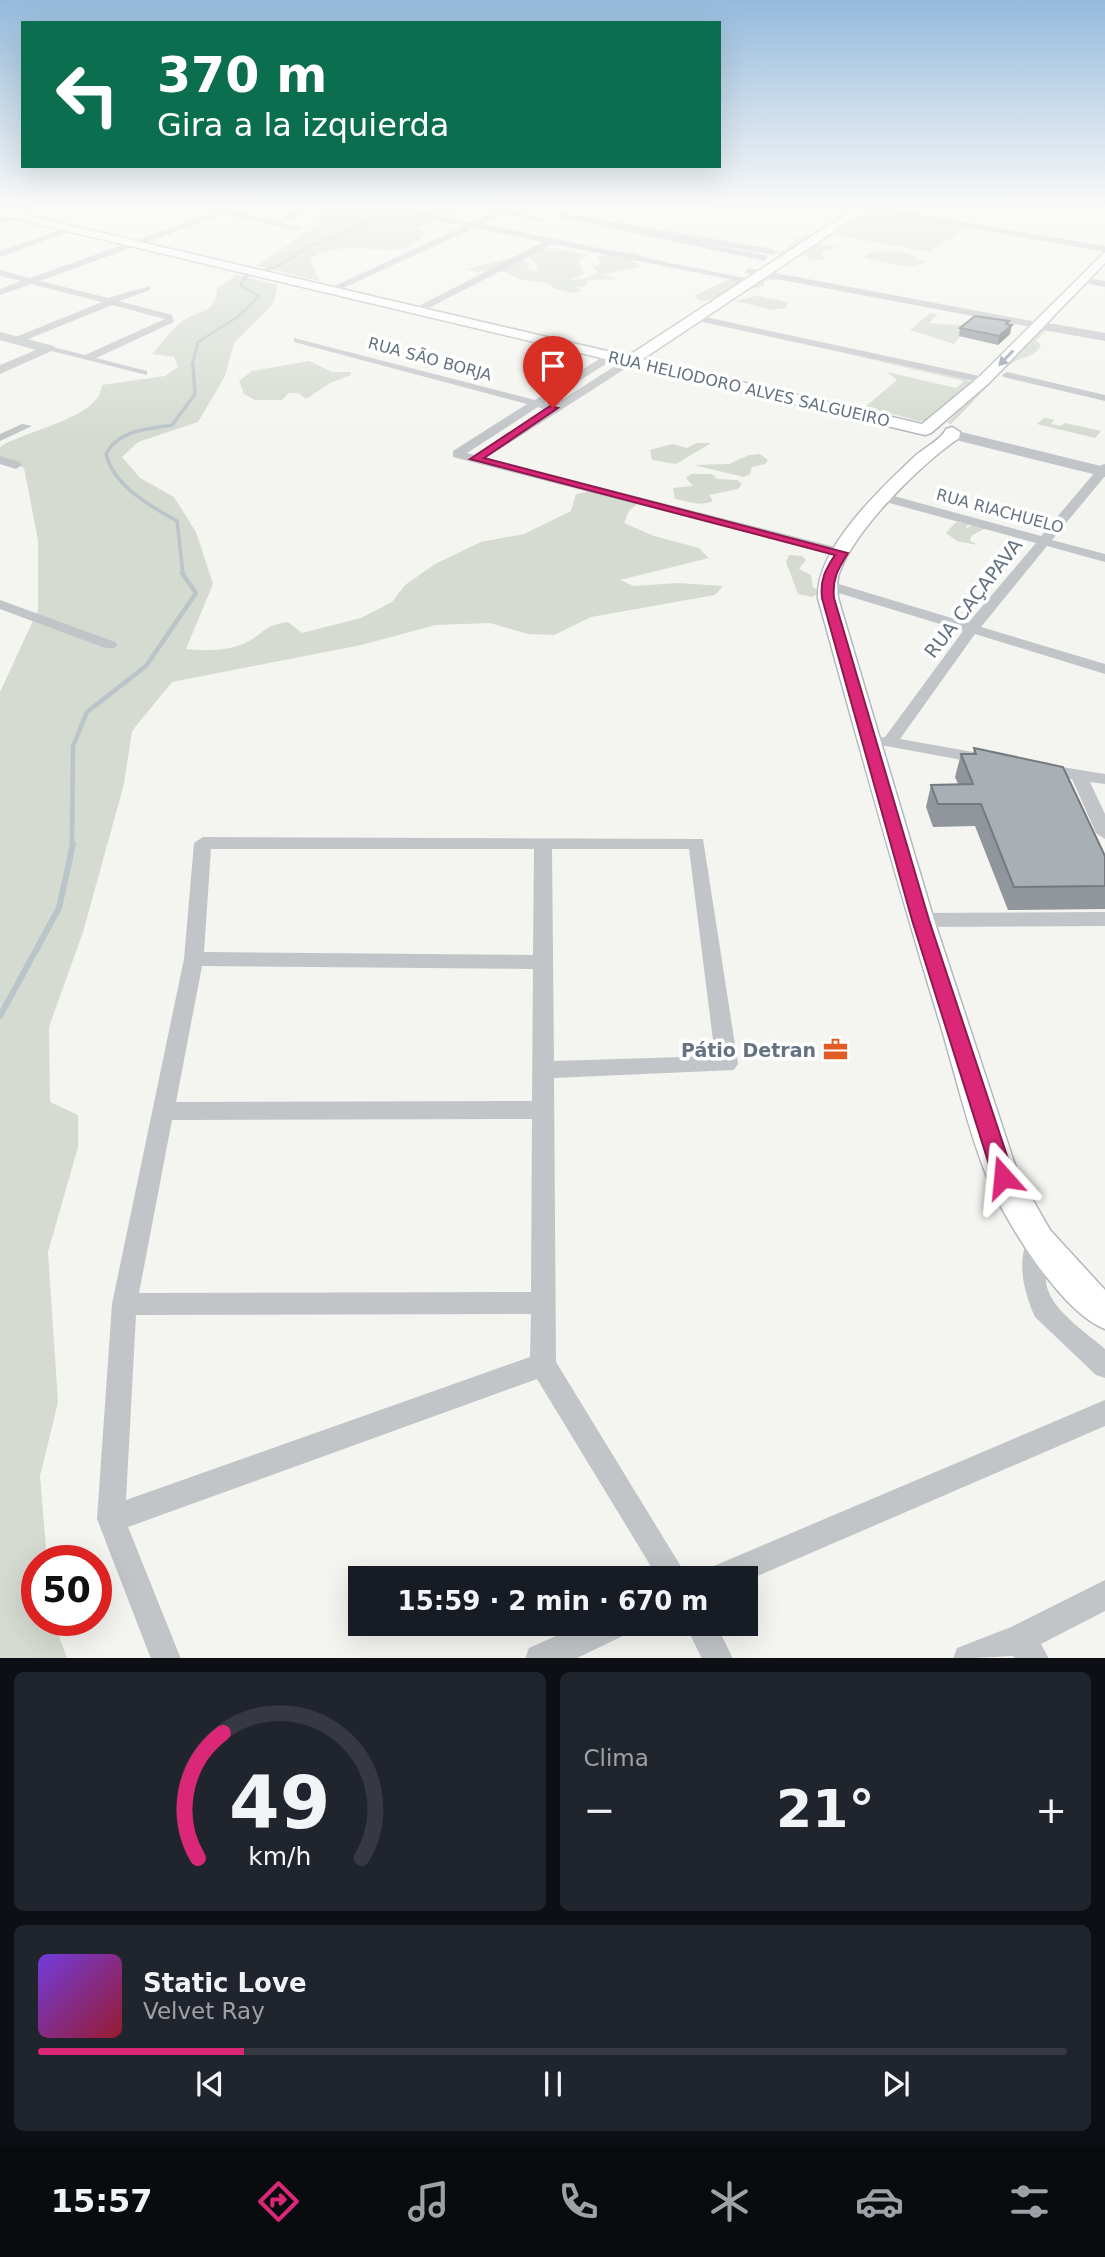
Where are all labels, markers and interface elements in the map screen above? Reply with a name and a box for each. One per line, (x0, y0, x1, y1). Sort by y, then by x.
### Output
text: 370 m (157, 47, 327, 104)
icon: left (42, 49, 133, 140)
text: Gira a la izquierda (157, 106, 449, 144)
street label: RUA SÃO BORJA (366, 333, 494, 385)
pin (523, 336, 583, 408)
icon: arrive (534, 347, 572, 385)
street label: RUA HELIODORO ALVES SALGUEIRO (606, 347, 892, 431)
one-way arrow (997, 349, 1014, 366)
street label: RUA RIACHUELO (934, 485, 1066, 537)
street label: RUA CAÇAPAVA (920, 534, 1026, 662)
office icon: Pátio Detran (822, 1036, 850, 1064)
place label: Pátio Detran (681, 1039, 816, 1061)
position arrow (966, 1140, 1040, 1214)
speed limit sign: 50 (21, 1545, 112, 1636)
text: 15:59 · 2 min · 670 m (398, 1586, 708, 1616)
text: Clima (584, 1745, 649, 1771)
text: 49 (229, 1760, 330, 1845)
text: 21° (776, 1779, 874, 1839)
text: − (584, 1788, 615, 1832)
text: + (1035, 1788, 1067, 1832)
text: km/h (248, 1841, 311, 1870)
text: Static Love (143, 1968, 307, 1998)
text: Velvet Ray (143, 1998, 265, 2024)
icon: previous (191, 2065, 229, 2103)
icon: pause (534, 2065, 572, 2103)
icon: next (877, 2065, 915, 2103)
icon: directions (254, 2177, 303, 2226)
icon: music (404, 2177, 453, 2226)
icon: phone (554, 2177, 603, 2226)
icon: climate (705, 2177, 754, 2226)
icon: car (855, 2177, 904, 2226)
icon: filters (1005, 2177, 1054, 2226)
text: 15:57 (51, 2182, 153, 2220)

